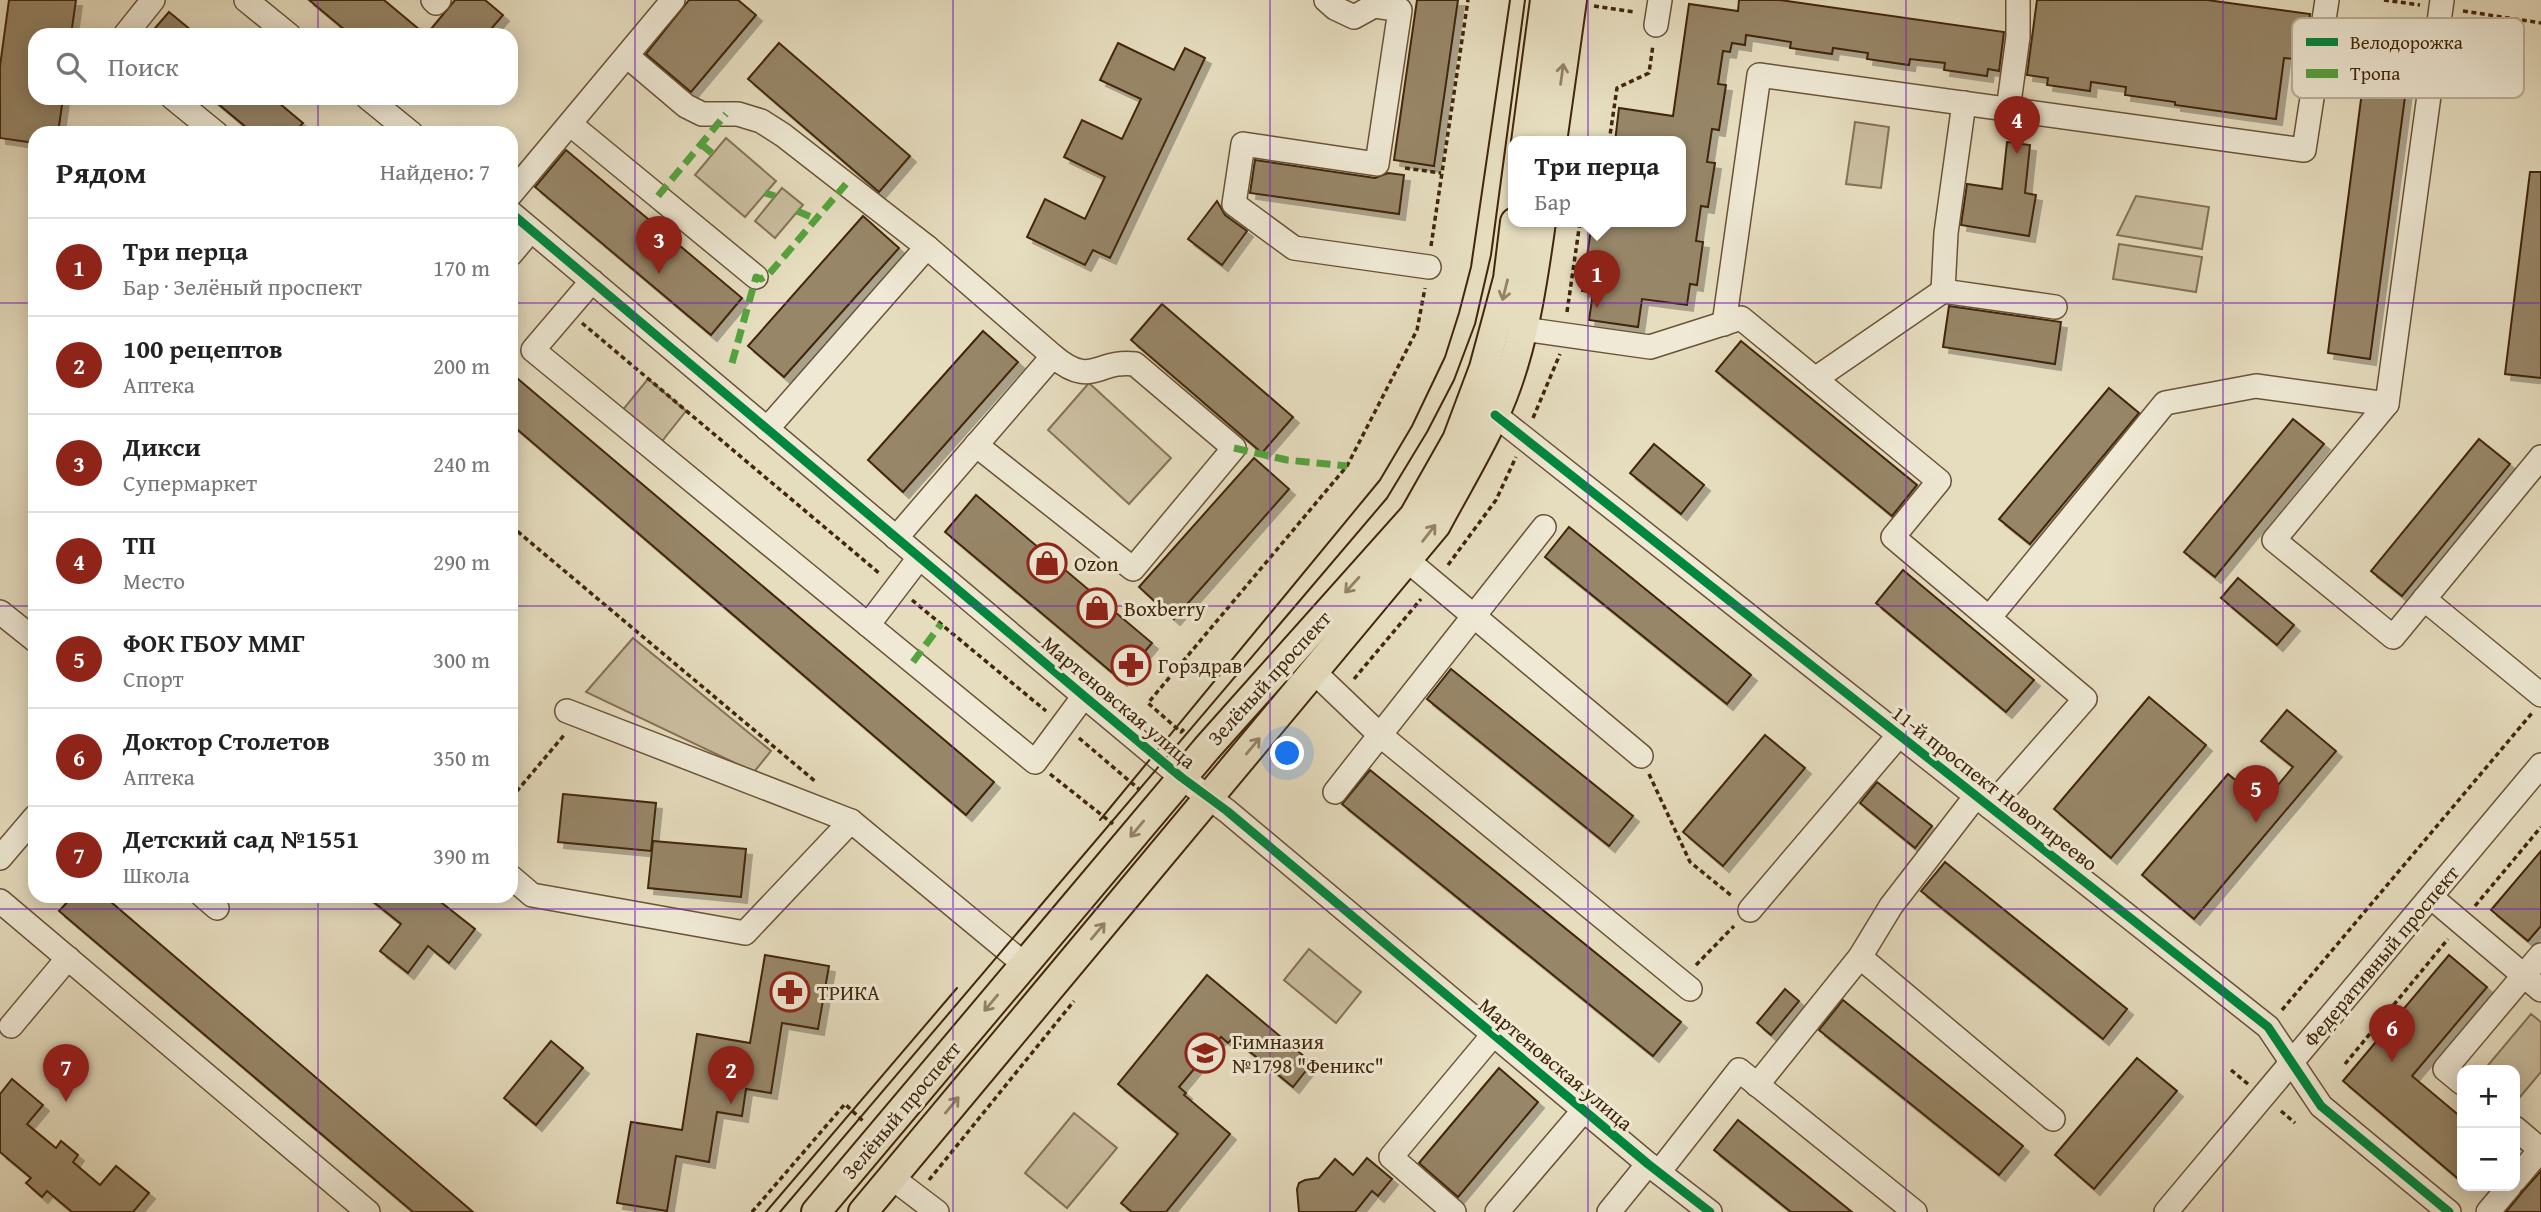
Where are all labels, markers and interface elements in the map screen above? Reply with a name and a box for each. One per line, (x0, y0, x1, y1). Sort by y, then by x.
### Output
legend (2292, 18, 2524, 98)
search box (28, 28, 518, 105)
text: Велодорожка (2350, 28, 2463, 56)
text: Поиск (108, 47, 179, 86)
icon: search (52, 48, 90, 86)
text: Тропа (2350, 59, 2400, 87)
one-way arrow (1555, 63, 1568, 86)
pin: 4 (1994, 96, 2040, 154)
popup (1508, 136, 1686, 227)
text: Три перца (1535, 146, 1660, 185)
text: Рядом (56, 150, 147, 194)
text: Найдено: 7 (380, 155, 490, 188)
text: Бар (1535, 185, 1571, 218)
pin: 3 (636, 216, 682, 274)
text: Три перца (123, 231, 248, 270)
pin: 1 (1574, 250, 1620, 308)
text: 1 (73, 251, 85, 284)
text: 170 m (433, 251, 490, 284)
text: Бар · Зелёный проспект (123, 270, 362, 303)
one-way arrow (1498, 278, 1511, 300)
text: 100 рецептов (123, 329, 283, 368)
text: 2 (73, 349, 85, 382)
text: 200 m (433, 349, 490, 382)
text: Аптека (123, 368, 195, 401)
text: Дикси (123, 427, 201, 466)
text: 3 (73, 447, 85, 480)
text: 240 m (433, 447, 490, 480)
text: Супермаркет (123, 466, 257, 499)
one-way arrow (1422, 524, 1437, 542)
text: ТП (123, 525, 156, 564)
shop icon: Ozon (1026, 542, 1068, 584)
text: 4 (73, 545, 85, 578)
text: 290 m (433, 545, 490, 578)
place label: Ozon (1074, 548, 1119, 579)
text: Место (123, 564, 185, 597)
one-way arrow (1344, 576, 1360, 594)
shop icon: Boxberry (1076, 587, 1118, 629)
place label: Boxberry (1124, 593, 1206, 624)
street label: Зелёный проспект (1200, 604, 1338, 752)
text: ФОК ГБОУ ММГ (123, 623, 305, 662)
street label: Мартеновская улица (1035, 628, 1203, 776)
text: 5 (73, 643, 85, 676)
text: 300 m (433, 643, 490, 676)
pharmacy icon: Горздрав (1110, 644, 1152, 686)
place label: Горздрав (1158, 650, 1242, 681)
text: Спорт (123, 662, 184, 695)
street label: 11-й проспект Новогиреево (1885, 698, 2105, 878)
text: Доктор Столетов (123, 721, 330, 760)
your location (1270, 736, 1304, 770)
one-way arrow (1245, 737, 1261, 755)
text: 6 (73, 741, 85, 774)
text: 350 m (433, 741, 490, 774)
text: Аптека (123, 760, 195, 793)
pin: 5 (2233, 765, 2279, 823)
text: Детский сад №1551 (123, 819, 359, 858)
one-way arrow (1129, 820, 1145, 838)
text: 7 (73, 839, 85, 872)
text: 390 m (433, 839, 490, 872)
text: Школа (123, 858, 190, 891)
street label: Федеративный проспект (2296, 858, 2466, 1054)
one-way arrow (1090, 922, 1106, 940)
pharmacy icon: ТРИКА (769, 971, 811, 1013)
place label: ТРИКА (817, 977, 880, 1008)
street label: Мартеновская улица (1472, 990, 1640, 1138)
one-way arrow (983, 994, 999, 1012)
pin: 6 (2369, 1004, 2415, 1062)
place label: Гимназия №1798 "Феникс" (1232, 1026, 1384, 1081)
school or university icon: Гимназия №1798 "Феникс" (1184, 1032, 1226, 1074)
street label: Зелёный проспект (834, 1034, 968, 1186)
pin: 7 (43, 1044, 89, 1102)
pin: 2 (708, 1046, 754, 1104)
map controls (2457, 1065, 2520, 1191)
button: + (2457, 1065, 2520, 1128)
one-way arrow (944, 1097, 960, 1115)
button: − (2457, 1128, 2520, 1191)

